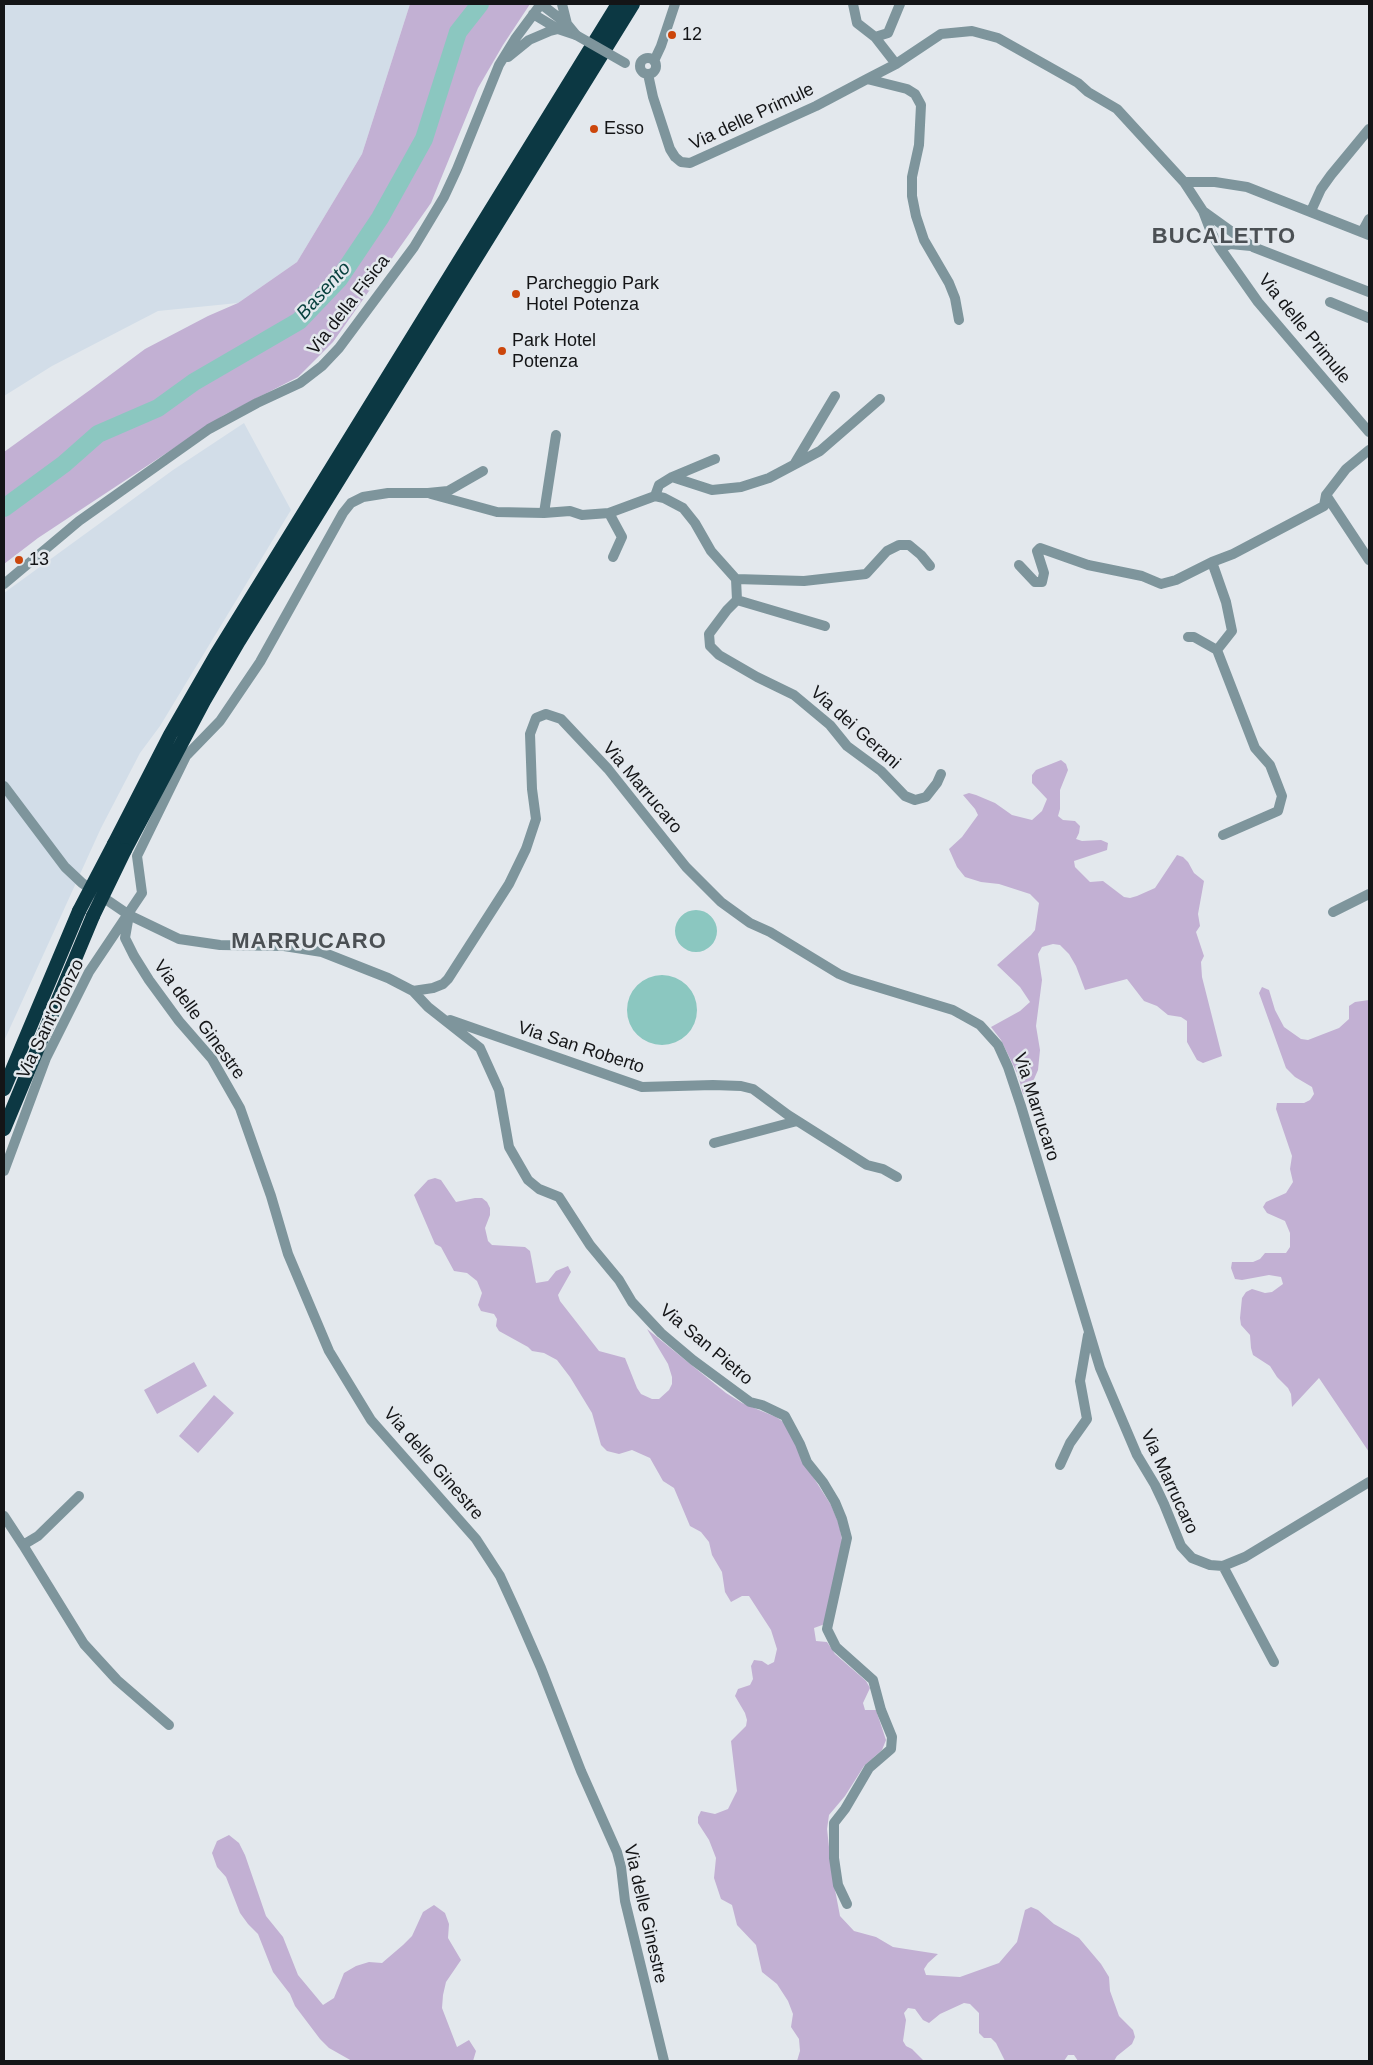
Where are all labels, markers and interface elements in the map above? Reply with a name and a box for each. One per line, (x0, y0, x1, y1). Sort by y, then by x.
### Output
place label: 12 (682, 24, 702, 46)
marker: 12 (666, 29, 678, 41)
street label: Via delle Primule (686, 79, 818, 155)
place label: Esso (604, 118, 644, 140)
marker: Esso (588, 123, 600, 135)
district label: BUCALETTO (1151, 224, 1297, 250)
street label: Via della Fisica (303, 251, 395, 359)
water label: Basento (292, 257, 356, 325)
street label: Via delle Primule (1253, 270, 1355, 388)
place label: Parcheggio Park Hotel Potenza (526, 273, 659, 316)
marker: Parcheggio Park Hotel Potenza (510, 288, 522, 300)
place label: Park Hotel Potenza (512, 330, 596, 372)
marker: Park Hotel Potenza (496, 345, 508, 357)
place label: 13 (29, 549, 49, 571)
marker: 13 (13, 554, 25, 566)
street label: Via dei Gerani (806, 682, 904, 774)
street label: Via Marrucaro (598, 738, 686, 838)
district label: MARRUCARO (230, 929, 388, 955)
street label: Via Sant'Oronzo (13, 956, 89, 1082)
street label: Via delle Ginestre (149, 956, 249, 1084)
street label: Via San Roberto (515, 1017, 647, 1079)
street label: Via Marrucaro (1008, 1050, 1064, 1164)
street label: Via San Pietro (655, 1300, 757, 1390)
street label: Via delle Ginestre (378, 1403, 488, 1525)
street label: Via Marrucaro (1135, 1426, 1203, 1538)
street label: Via delle Ginestre (619, 1843, 671, 1985)

